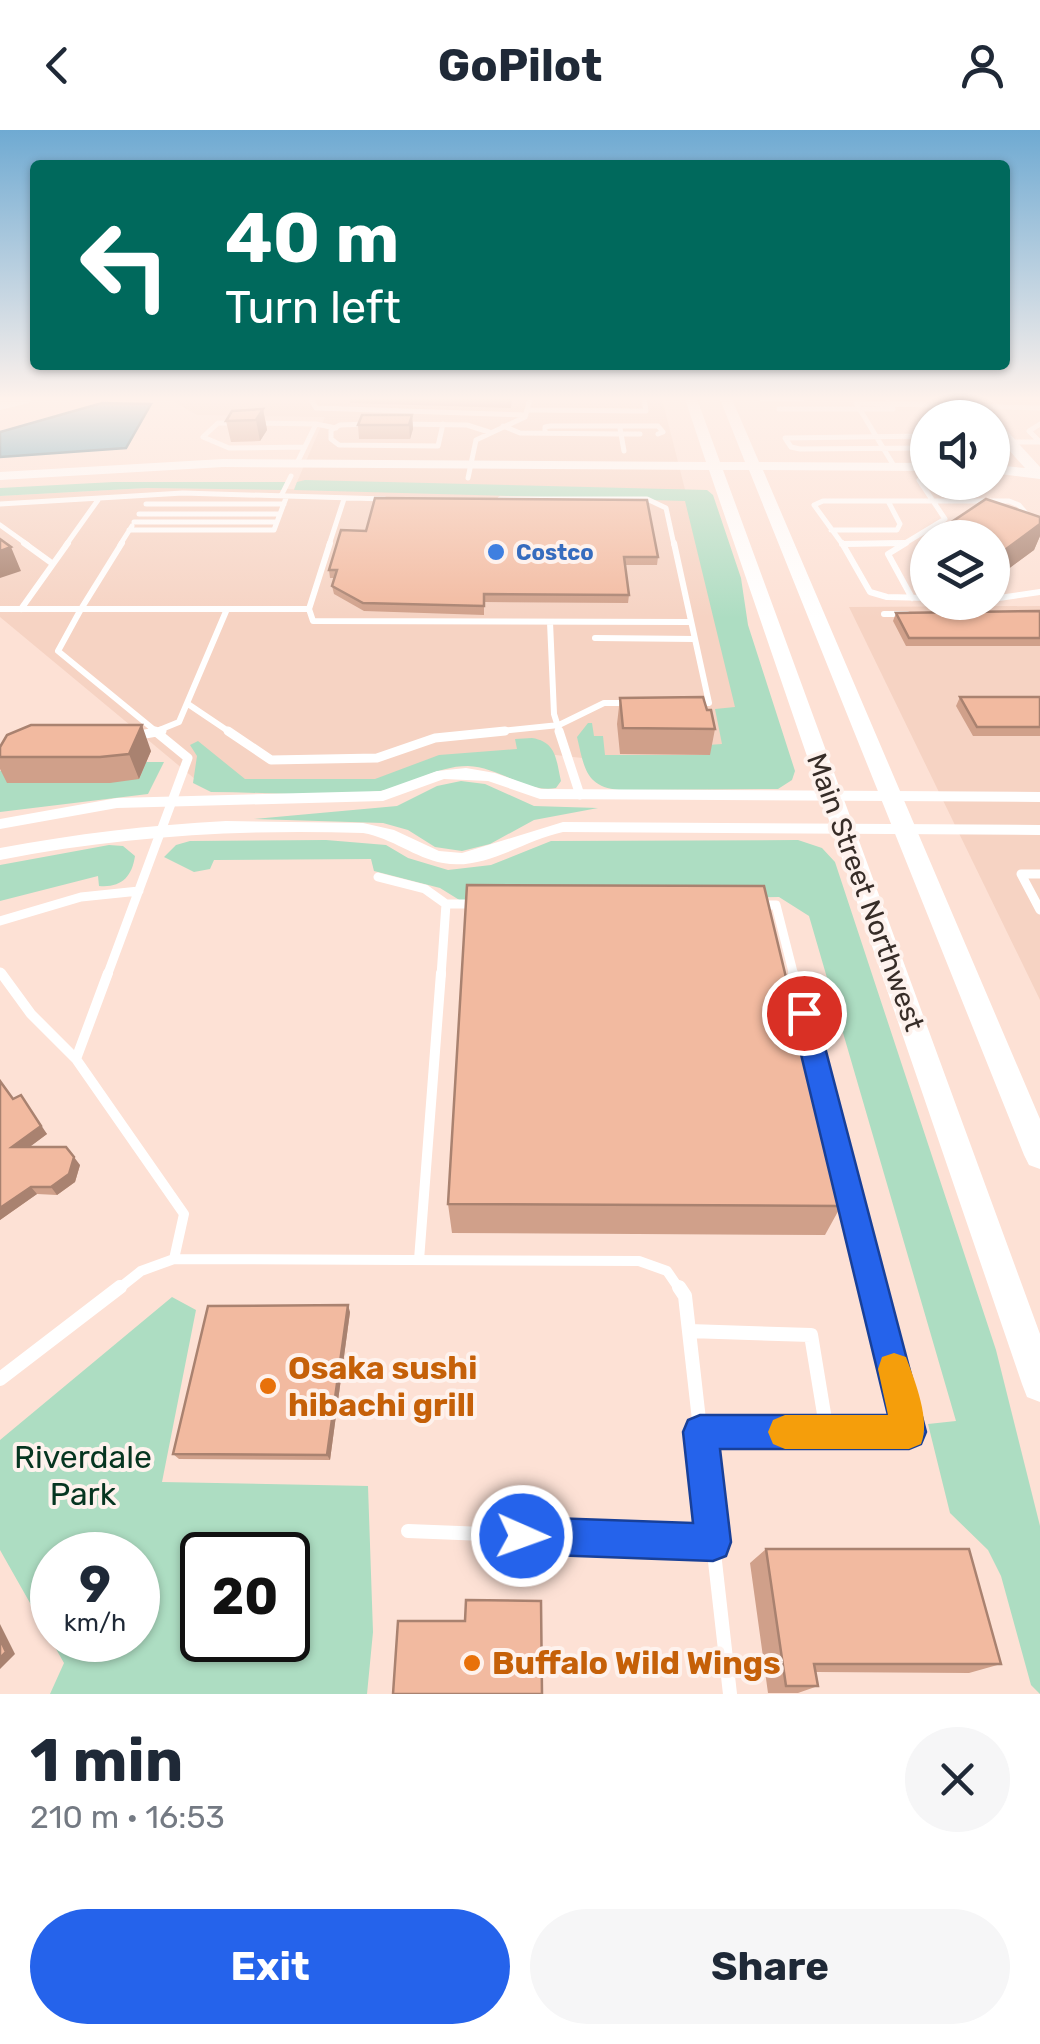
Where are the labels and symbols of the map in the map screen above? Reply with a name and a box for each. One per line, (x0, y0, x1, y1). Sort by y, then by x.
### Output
place label: Costco (516, 539, 594, 566)
marker: Costco (485, 541, 507, 563)
street label: Main Street Northwest (800, 749, 931, 1036)
pin (762, 971, 847, 1056)
place label: Osaka sushi hibachi grill (288, 1349, 477, 1424)
marker: Osaka sushi hibachi grill (257, 1375, 279, 1397)
park label: Riverdale Park (14, 1438, 152, 1513)
position arrow (470, 1484, 574, 1588)
speed limit sign: 20 (180, 1532, 310, 1662)
place label: Buffalo Wild Wings (492, 1644, 781, 1682)
marker: Buffalo Wild Wings (461, 1652, 483, 1674)

